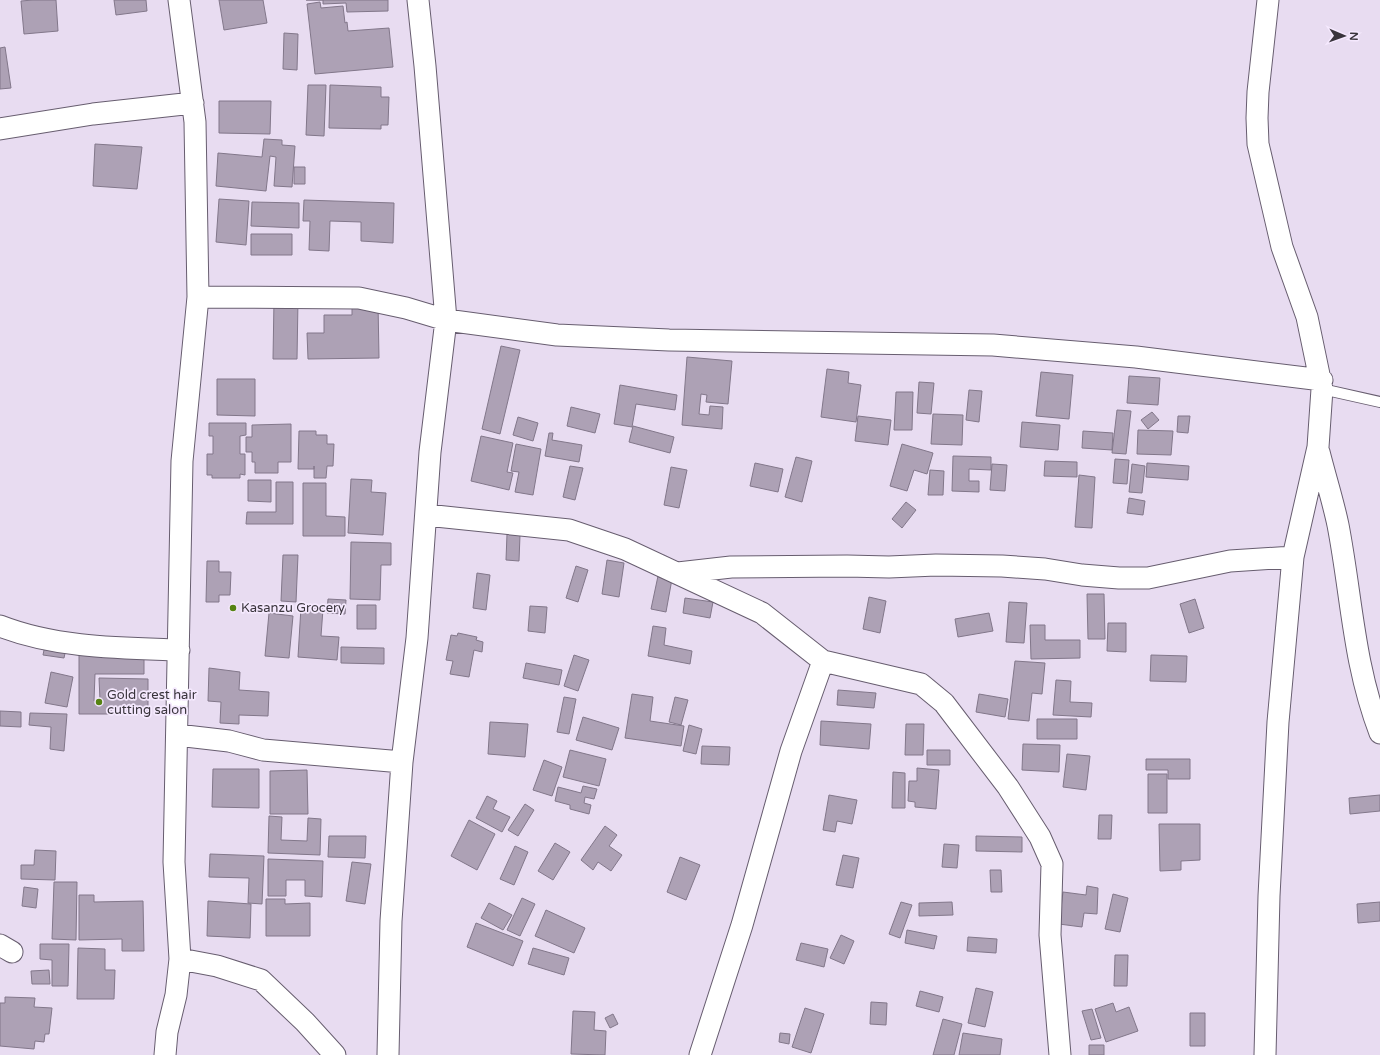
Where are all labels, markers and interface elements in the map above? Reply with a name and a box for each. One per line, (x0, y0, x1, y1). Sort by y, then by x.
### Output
north arrow (1324, 16, 1364, 56)
text: N (1347, 32, 1360, 41)
place label: Kasanzu Grocery (241, 600, 345, 616)
marker: Kasanzu Grocery (228, 603, 238, 613)
place label: Gold crest hair cutting salon (107, 687, 197, 718)
marker: Gold crest hair cutting salon (94, 697, 104, 707)

